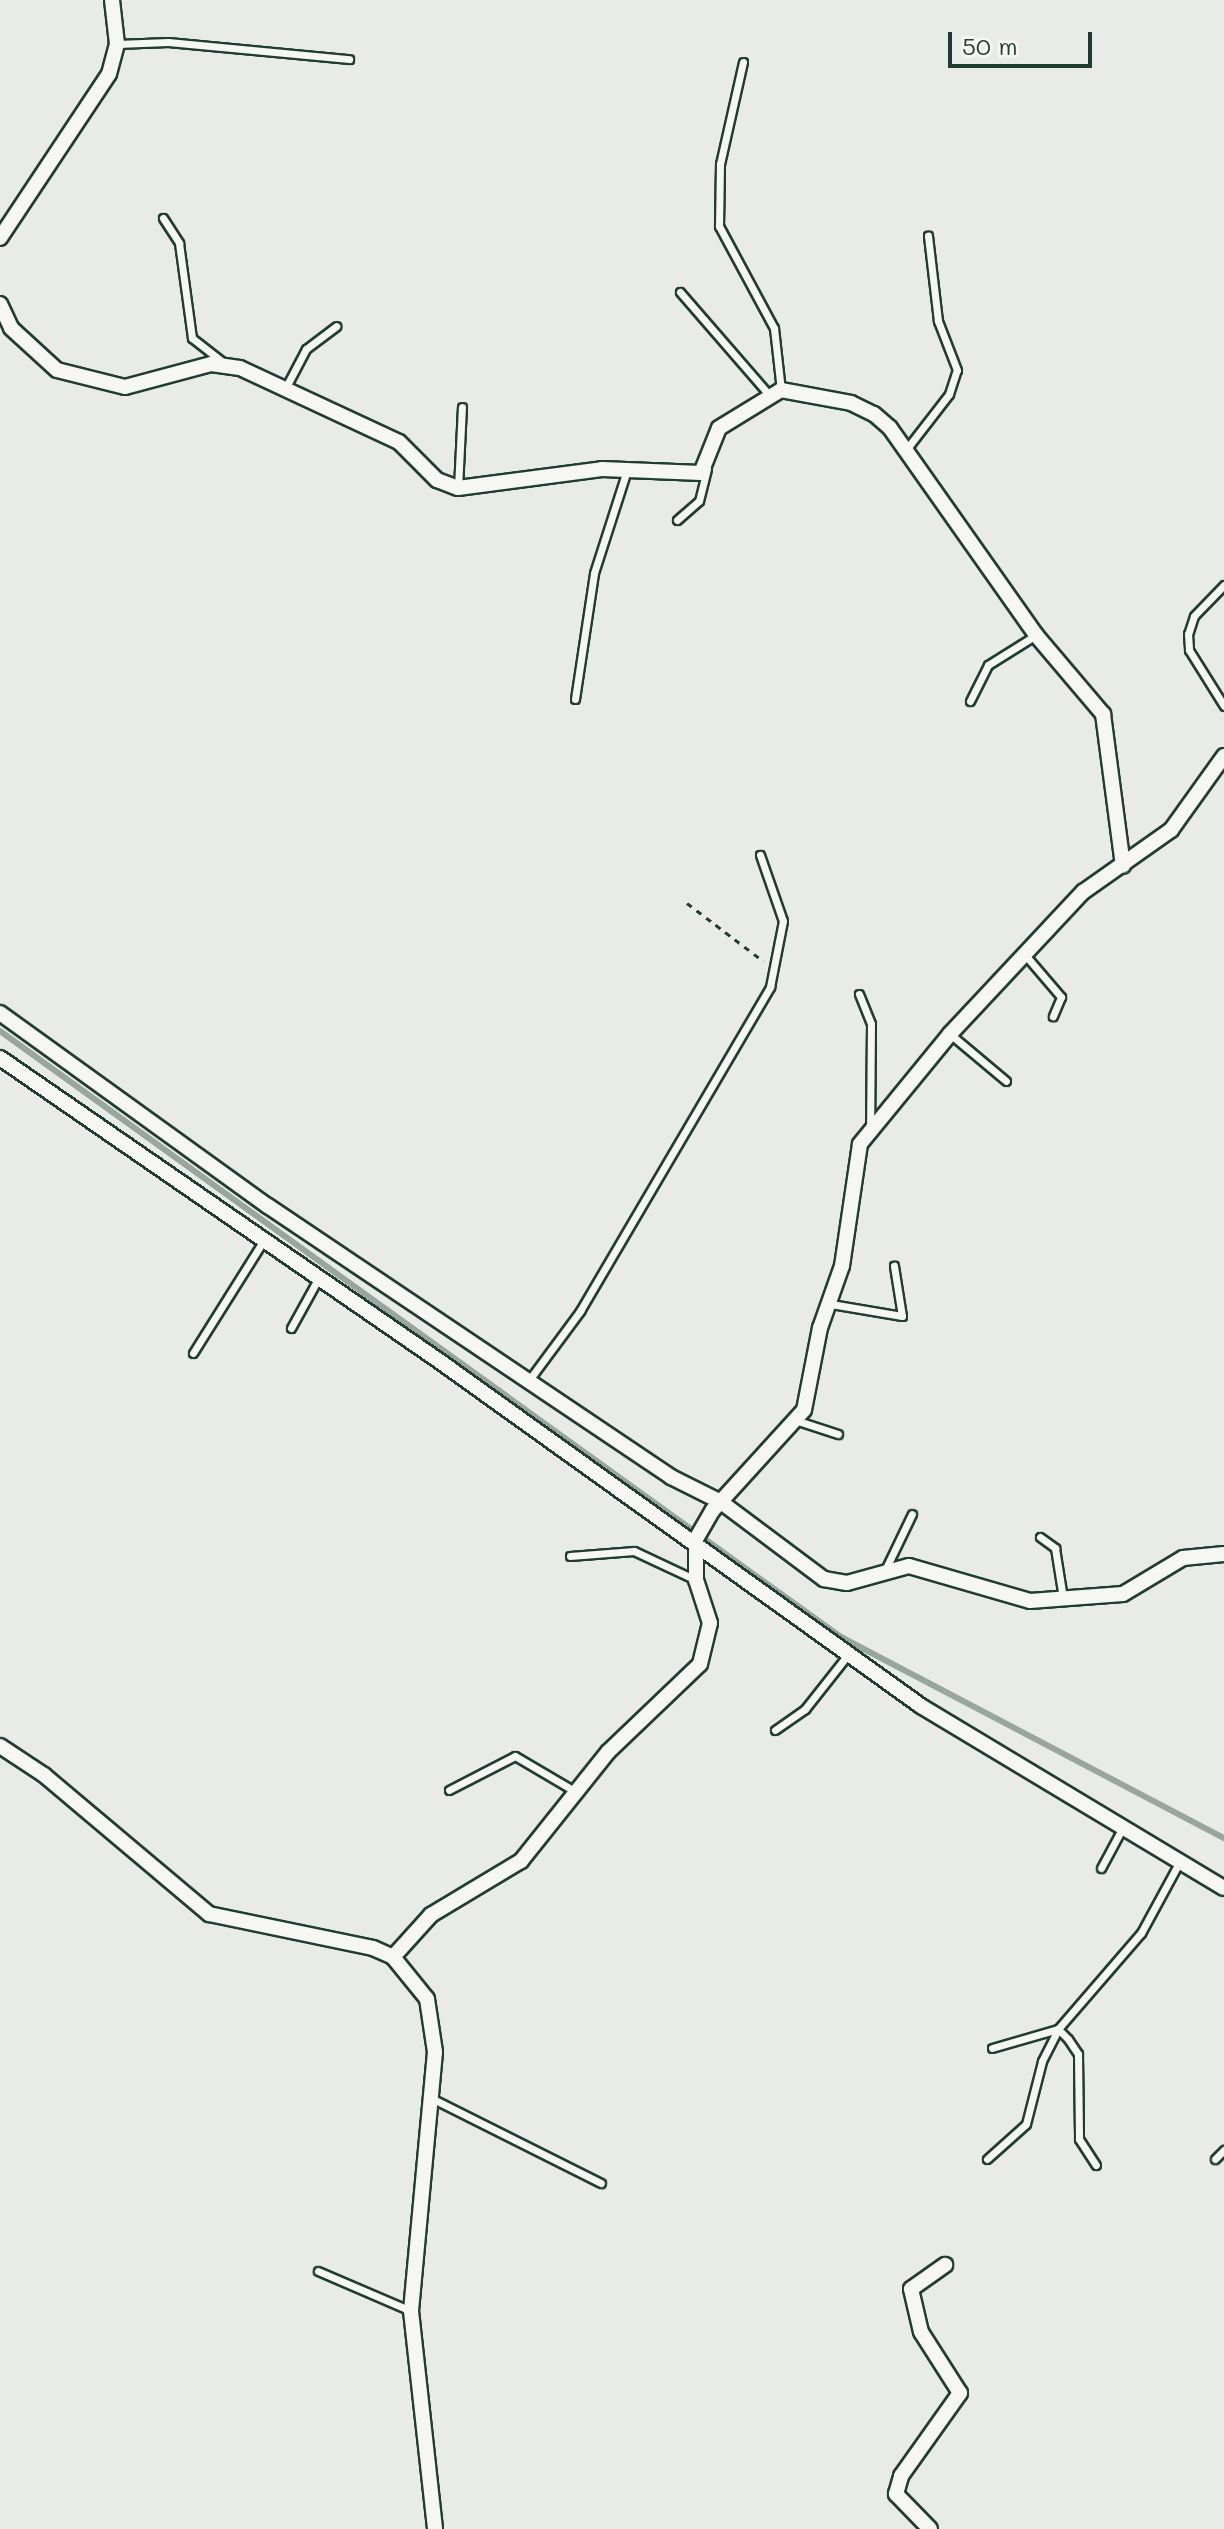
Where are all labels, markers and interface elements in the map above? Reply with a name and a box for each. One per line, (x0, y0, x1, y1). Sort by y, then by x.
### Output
scale bar (952, 16, 1096, 66)
text: 50 m (962, 30, 1018, 61)

